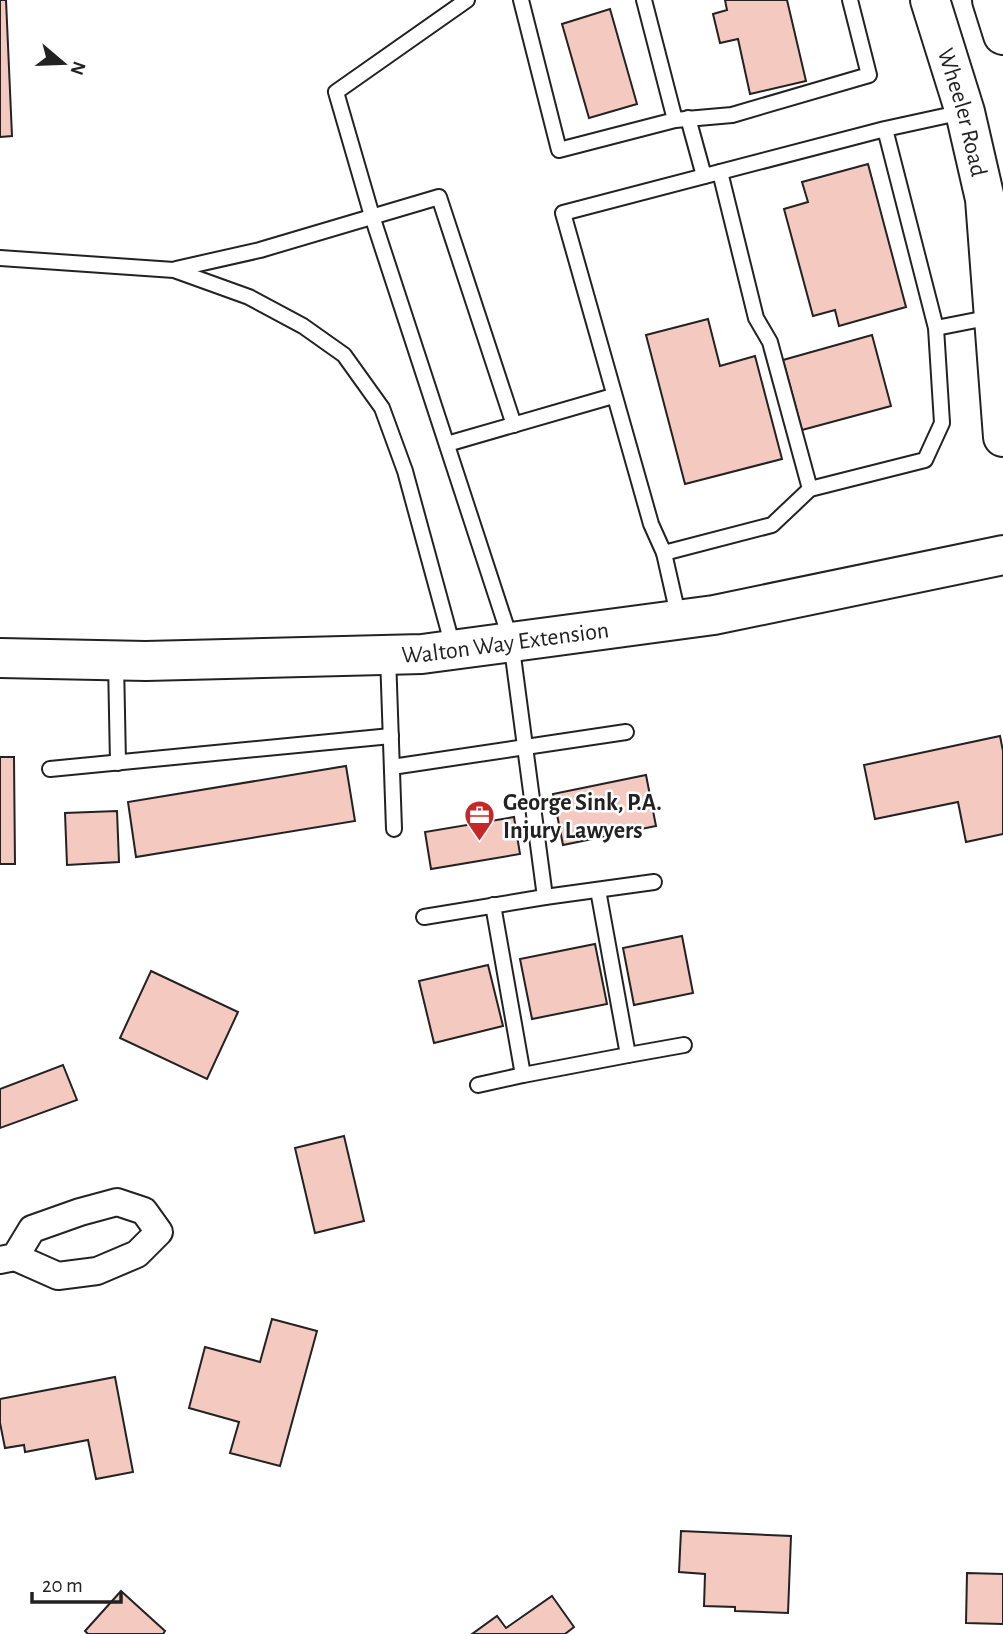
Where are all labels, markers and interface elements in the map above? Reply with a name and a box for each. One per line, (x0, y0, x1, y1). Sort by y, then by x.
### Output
north arrow (28, 28, 98, 98)
street label: Wheeler Road (933, 45, 990, 179)
text: N (67, 59, 89, 77)
street label: Walton Way Extension (401, 618, 610, 668)
place label: George Sink, P.A. Injury Lawyers (503, 791, 662, 843)
office icon: George Sink, P.A. Injury Lawyers (463, 799, 497, 843)
scale bar (32, 1560, 121, 1604)
text: 20 m (42, 1575, 83, 1596)

